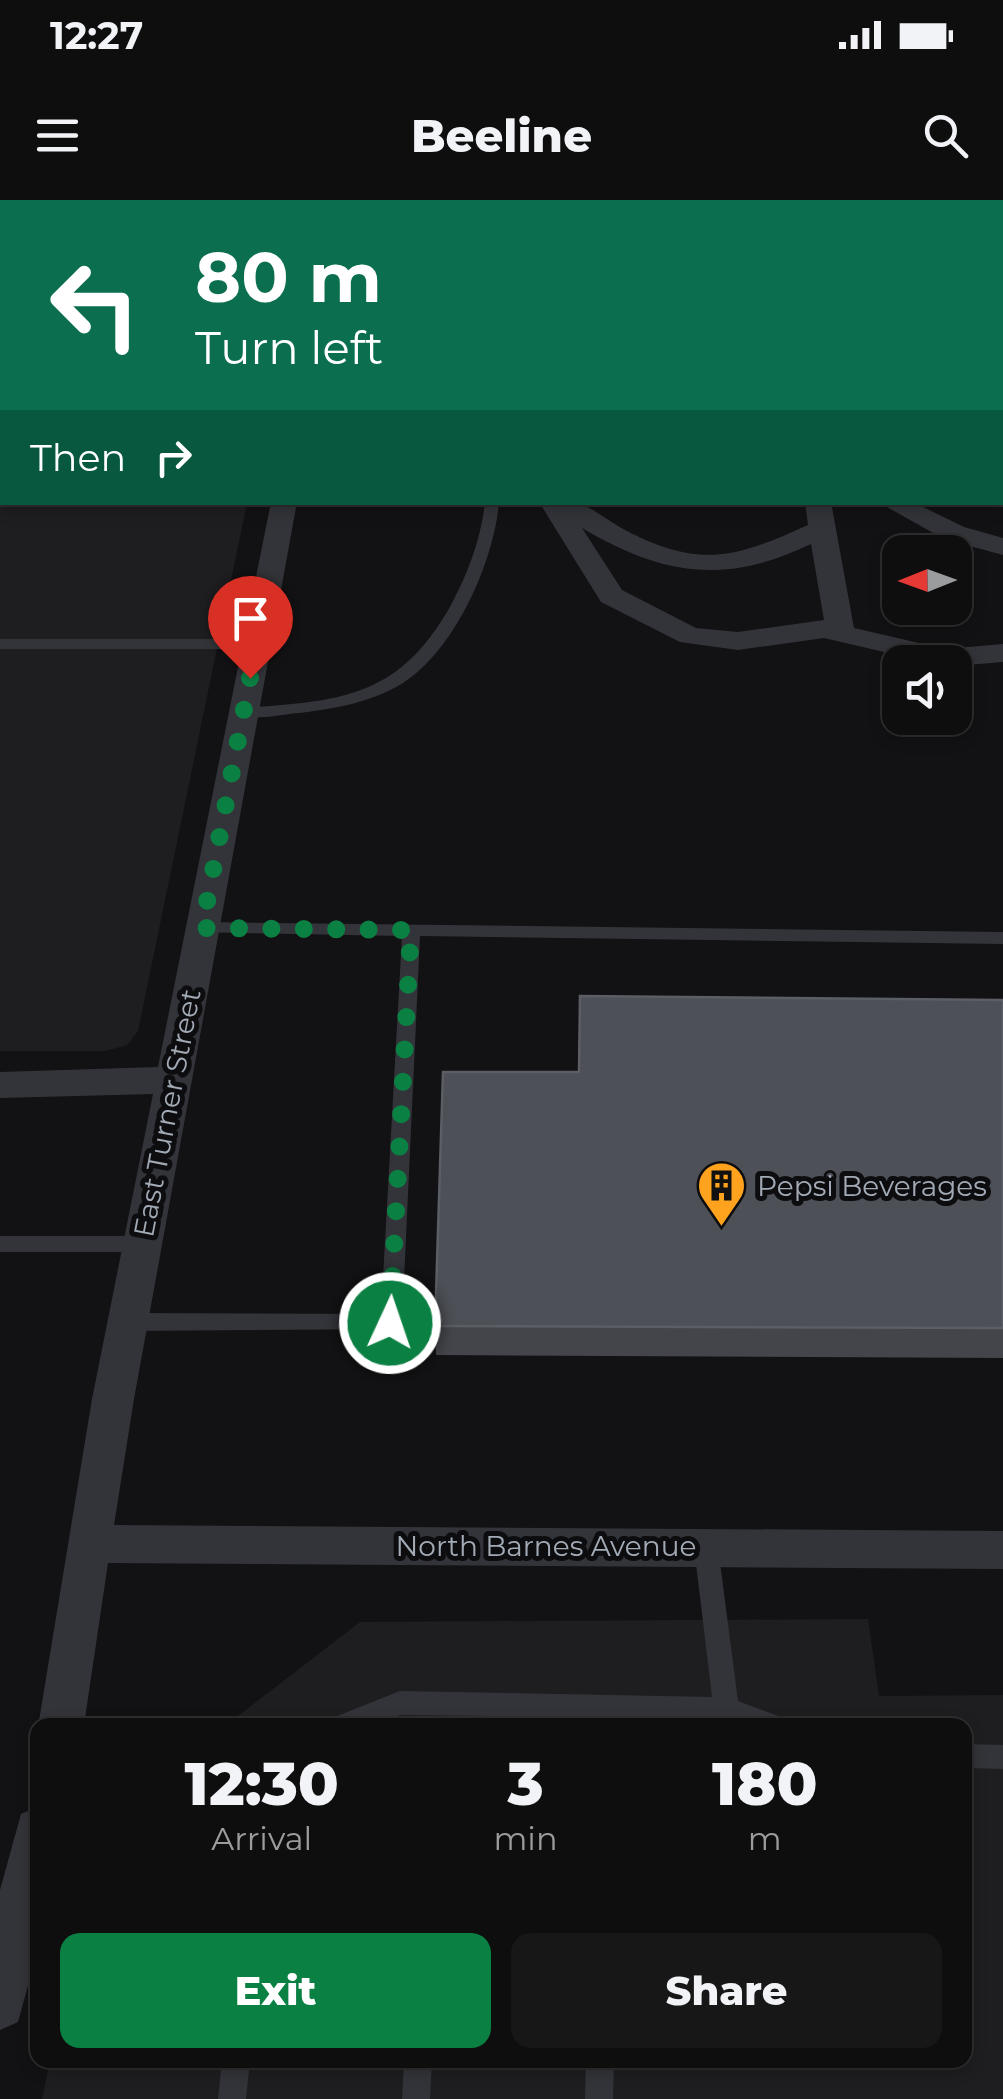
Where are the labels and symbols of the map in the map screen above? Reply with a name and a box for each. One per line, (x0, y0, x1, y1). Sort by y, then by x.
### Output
north arrow (882, 535, 972, 625)
pin (208, 576, 293, 679)
street label: East Turner Street (126, 986, 208, 1240)
building icon: Pepsi Beverages (696, 1160, 748, 1228)
place label: Pepsi Beverages (757, 1169, 987, 1203)
position arrow (338, 1271, 442, 1375)
street label: North Barnes Avenue (396, 1529, 696, 1563)

